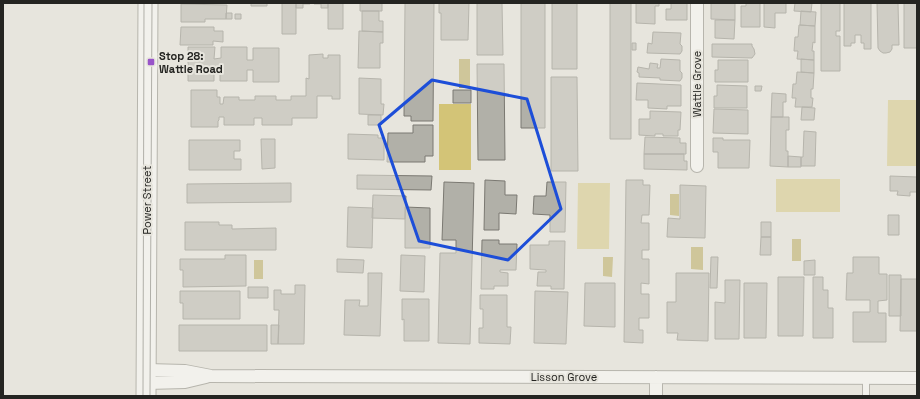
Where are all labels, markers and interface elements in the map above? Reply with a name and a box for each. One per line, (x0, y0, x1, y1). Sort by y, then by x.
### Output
place label: Stop 28: Wattle Road (159, 49, 223, 76)
street label: Wattle Grove (690, 51, 704, 117)
marker: Stop 28: Wattle Road (146, 57, 156, 67)
street label: Power Street (140, 166, 154, 234)
street label: Lisson Grove (531, 370, 597, 384)

